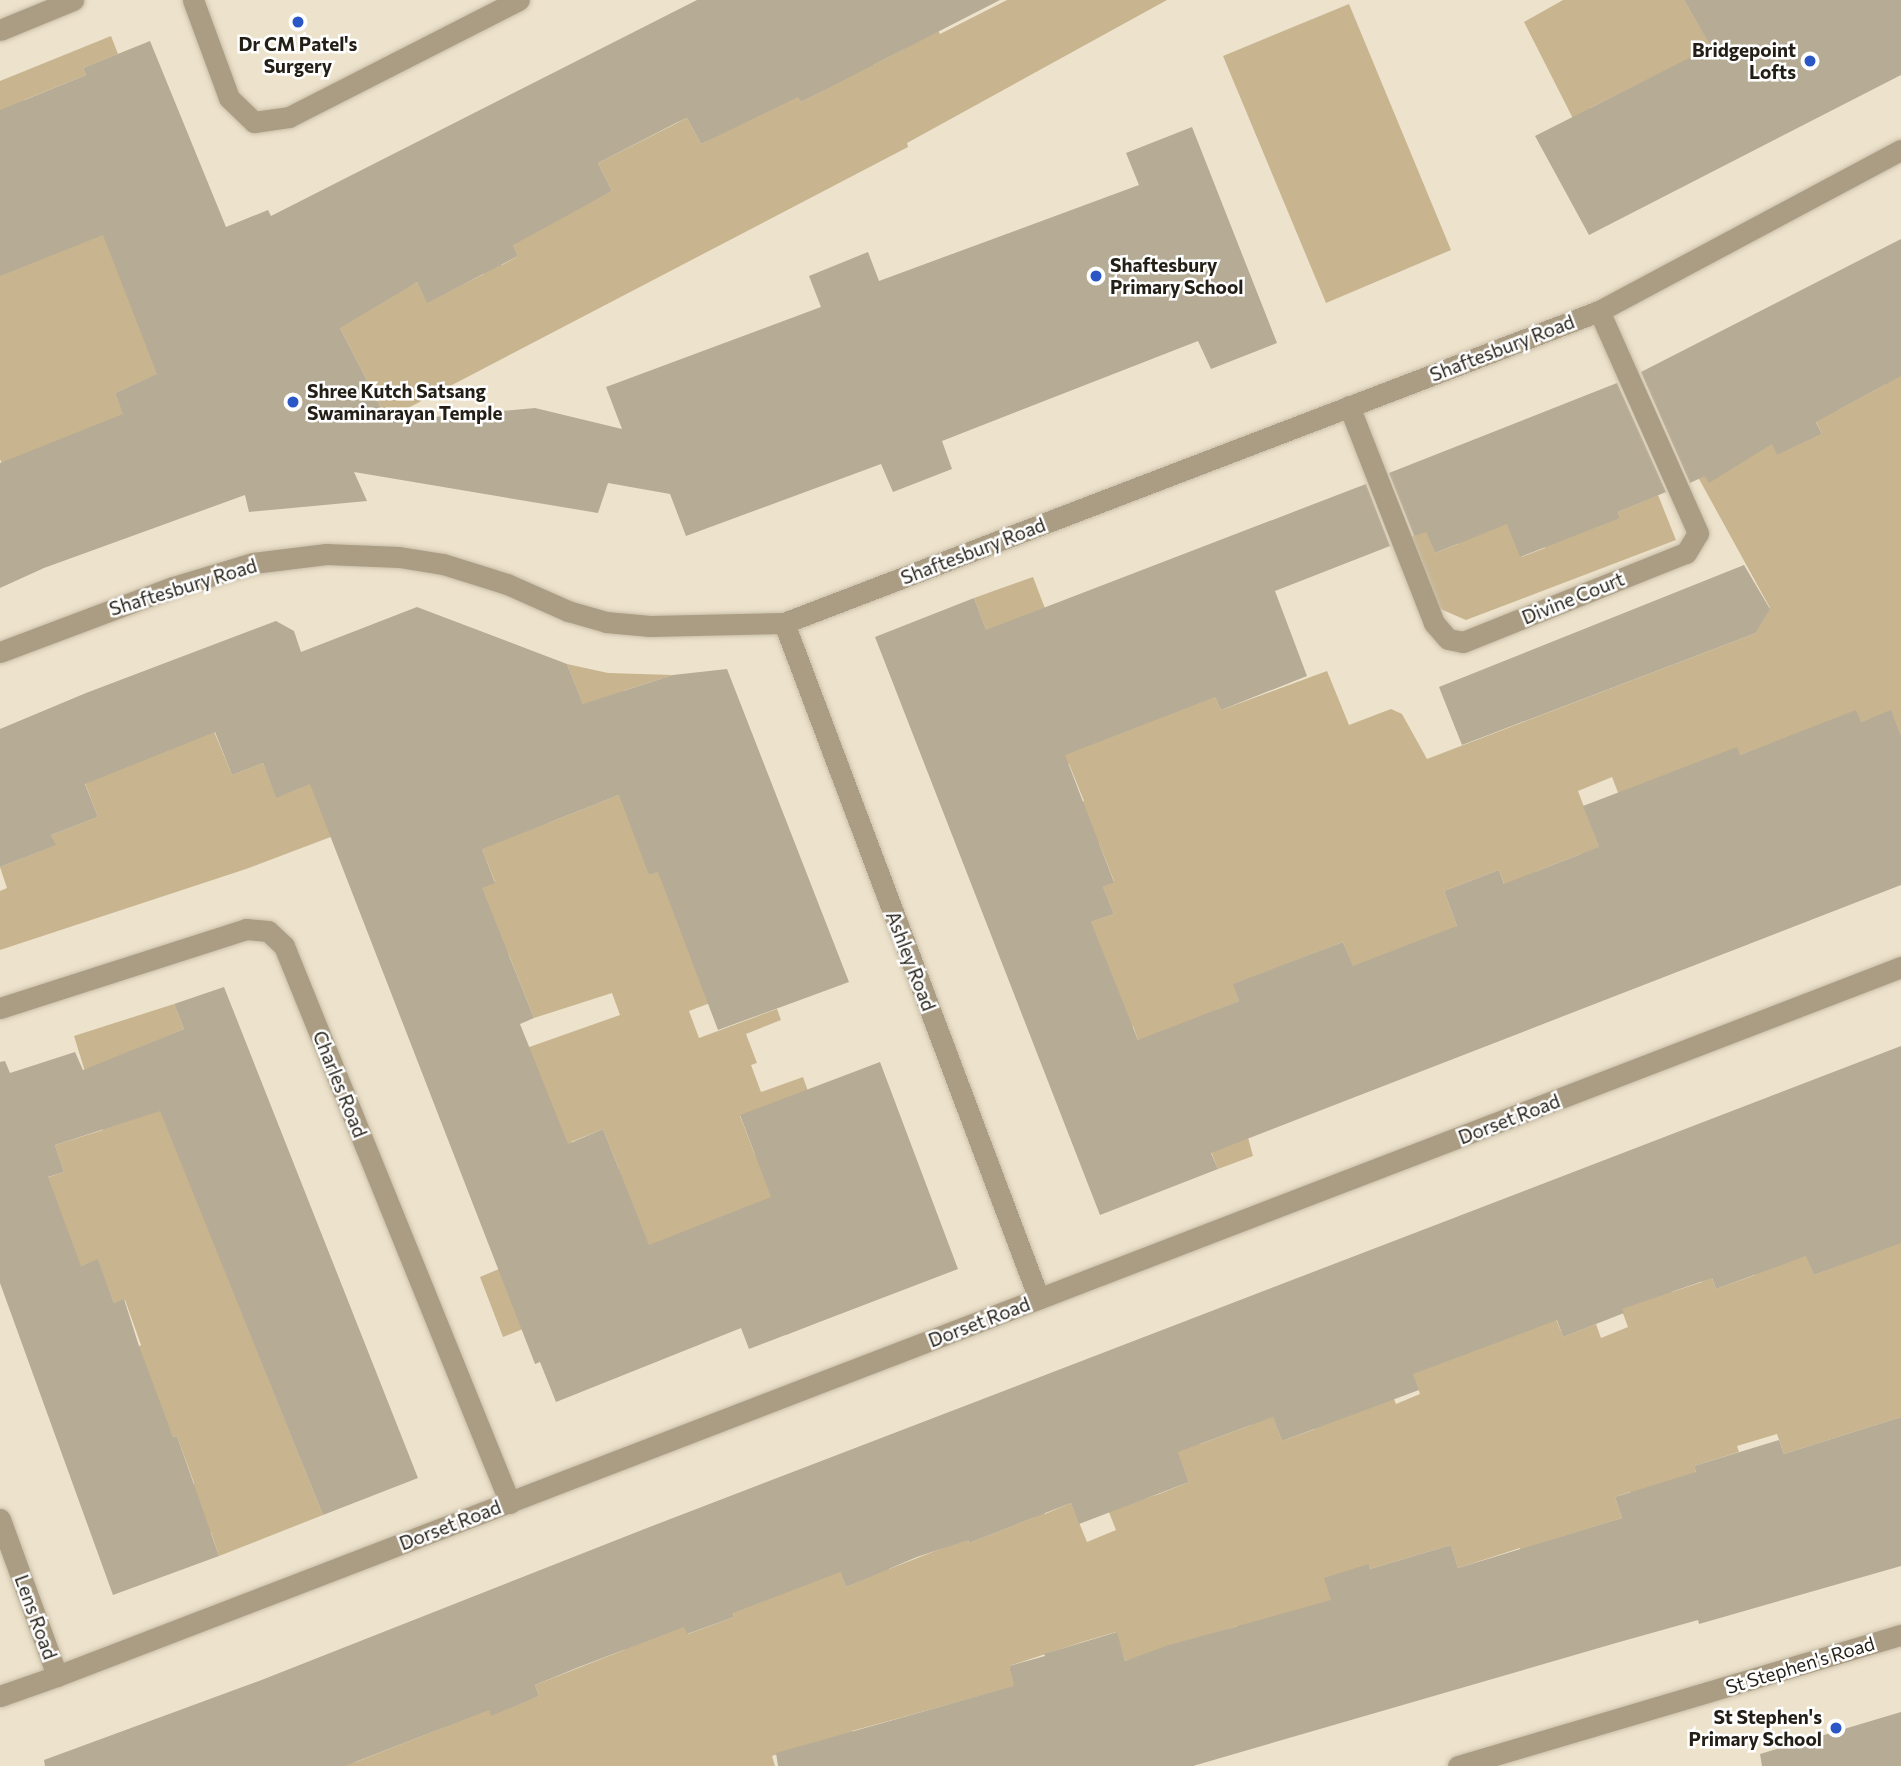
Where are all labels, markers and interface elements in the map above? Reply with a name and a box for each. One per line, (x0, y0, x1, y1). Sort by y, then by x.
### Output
marker: Dr CM Patel's Surgery (290, 14, 306, 30)
place label: Dr CM Patel's Surgery (239, 33, 357, 77)
place label: Bridgepoint Lofts (1692, 39, 1796, 83)
marker: Bridgepoint Lofts (1802, 53, 1818, 69)
place label: Shaftesbury Primary School (1110, 254, 1243, 298)
marker: Shaftesbury Primary School (1088, 268, 1104, 284)
street label: Shaftesbury Road (1426, 310, 1578, 386)
place label: Shree Kutch Satsang Swaminarayan Temple (307, 380, 503, 424)
marker: Shree Kutch Satsang Swaminarayan Temple (285, 394, 301, 410)
street label: Shaftesbury Road (897, 513, 1049, 589)
street label: Shaftesbury Road (106, 554, 260, 620)
street label: Divine Court (1518, 567, 1628, 629)
street label: Ashley Road (882, 908, 940, 1014)
street label: Charles Road (308, 1027, 372, 1141)
street label: Dorset Road (1455, 1089, 1563, 1149)
street label: Dorset Road (925, 1292, 1033, 1352)
street label: Dorset Road (396, 1495, 504, 1555)
street label: Lens Road (10, 1572, 62, 1662)
street label: St Stephen's Road (1723, 1632, 1877, 1698)
place label: St Stephen's Primary School (1689, 1706, 1822, 1750)
marker: St Stephen's Primary School (1828, 1720, 1844, 1736)

